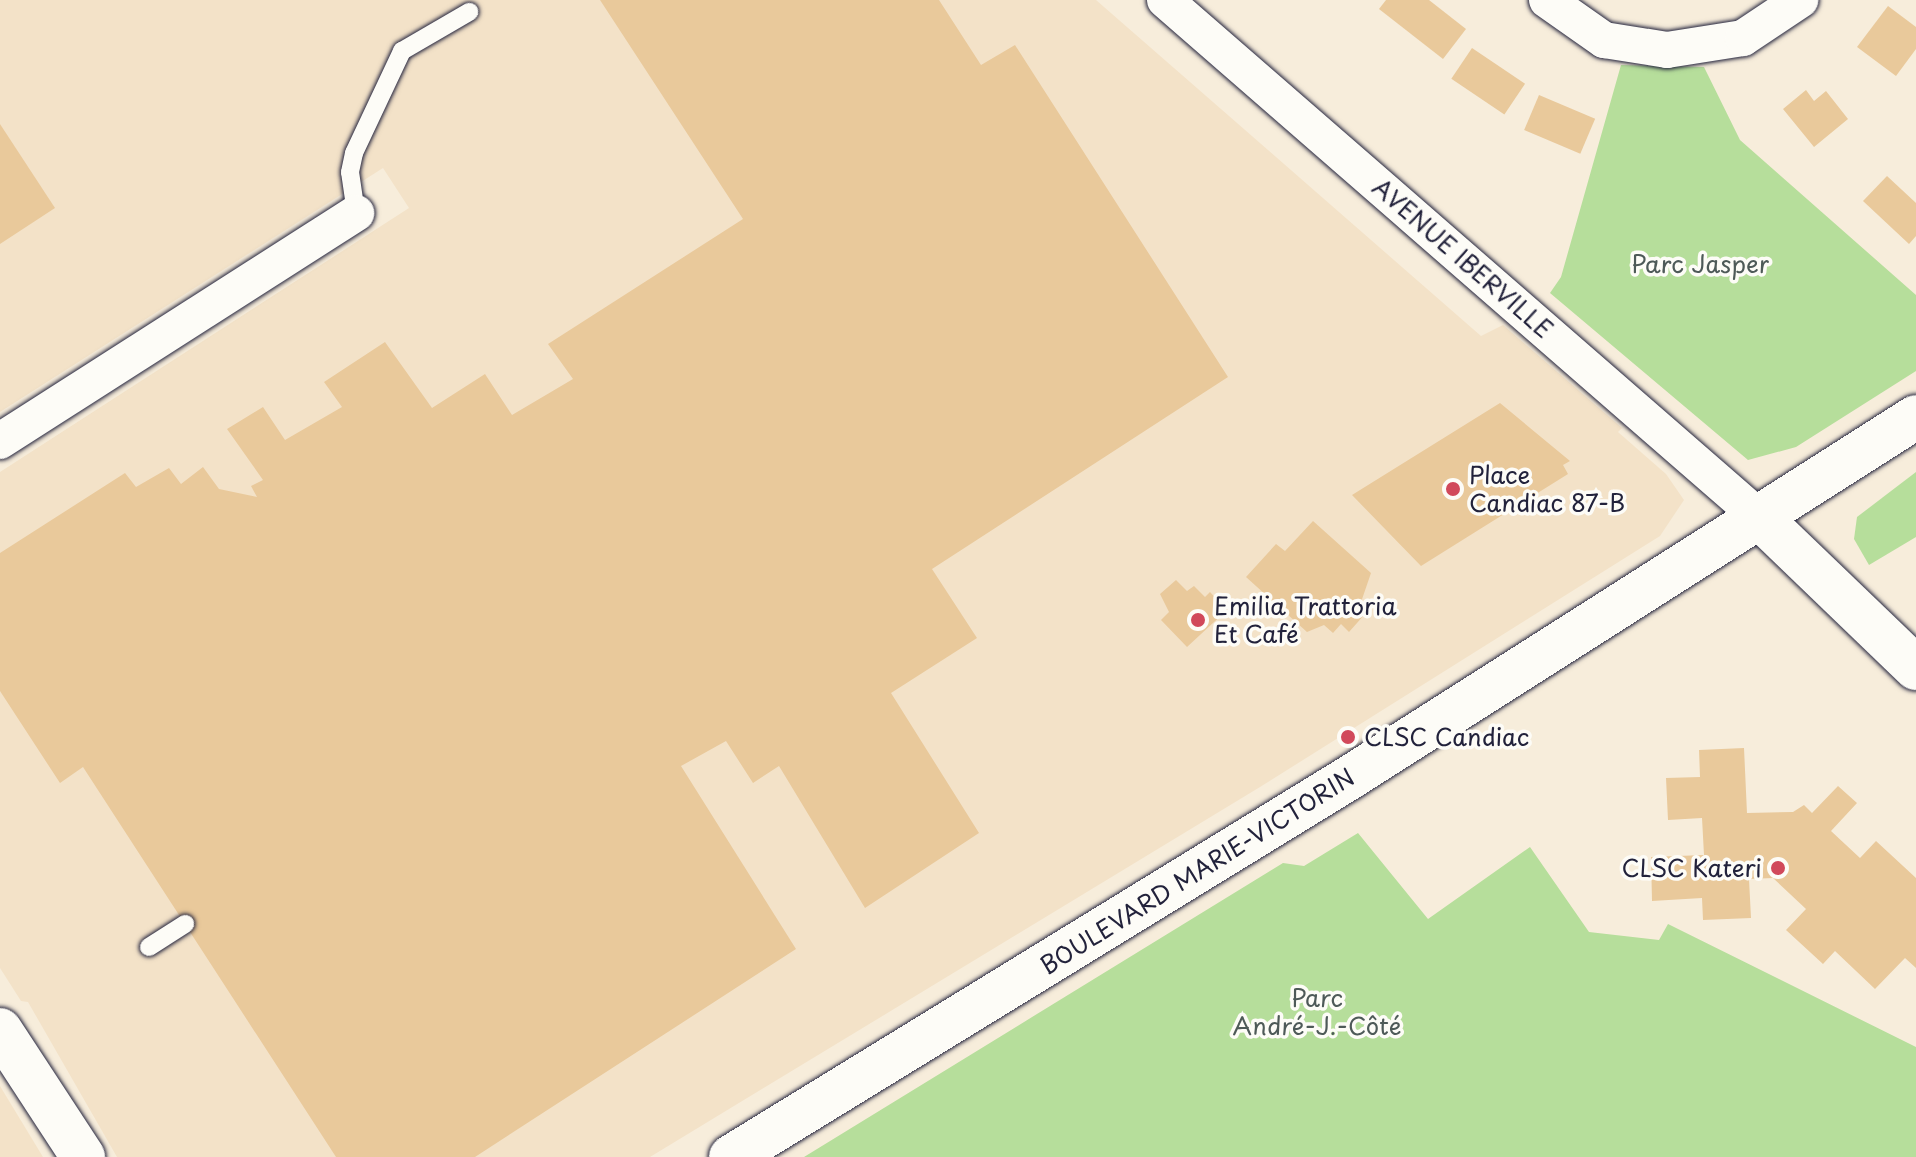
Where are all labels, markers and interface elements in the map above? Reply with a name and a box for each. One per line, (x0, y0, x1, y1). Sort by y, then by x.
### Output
street label: AVENUE IBERVILLE (1367, 172, 1559, 344)
park label: Parc Jasper (1632, 250, 1768, 278)
place label: Place Candiac 87-B (1469, 461, 1625, 517)
marker: Place Candiac 87-B (1444, 480, 1462, 498)
place label: Emilia Trattoria Et Café (1214, 592, 1396, 648)
marker: Emilia Trattoria Et Café (1189, 611, 1207, 629)
place label: CLSC Candiac (1364, 723, 1531, 751)
marker: CLSC Candiac (1339, 728, 1357, 746)
street label: BOULEVARD MARIE-VICTORIN (1033, 761, 1361, 981)
place label: CLSC Kateri (1621, 854, 1762, 882)
marker: CLSC Kateri (1769, 859, 1787, 877)
park label: Parc André-J.-Côté (1233, 984, 1401, 1040)

